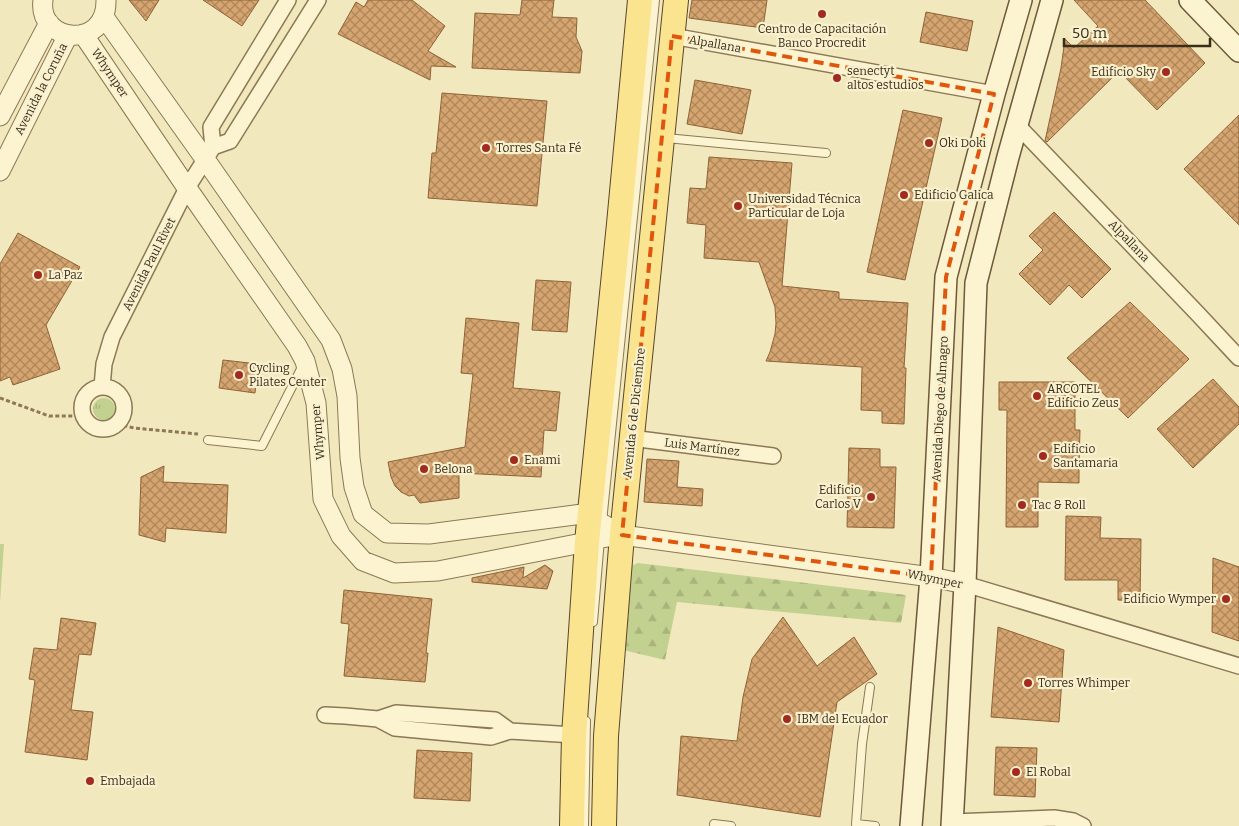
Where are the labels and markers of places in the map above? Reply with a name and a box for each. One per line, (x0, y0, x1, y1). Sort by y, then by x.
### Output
marker: Centro de Capacitación Banco Procredit (816, 8, 828, 20)
place label: Centro de Capacitación Banco Procredit (758, 22, 887, 50)
place label: senectyt altos estudios (847, 64, 924, 92)
place label: Edificio Sky (1091, 65, 1157, 79)
marker: Edificio Sky (1160, 66, 1172, 78)
marker: senectyt altos estudios (831, 72, 843, 84)
place label: Oki Doki (939, 136, 986, 150)
marker: Oki Doki (923, 137, 935, 149)
place label: Torres Santa Fé (496, 141, 581, 155)
marker: Torres Santa Fé (480, 142, 492, 154)
place label: Edificio Galica (914, 188, 994, 202)
marker: Edificio Galica (898, 189, 910, 201)
place label: Universidad Técnica Particular de Loja (748, 192, 861, 220)
marker: Universidad Técnica Particular de Loja (732, 200, 744, 212)
place label: La Paz (48, 268, 83, 282)
marker: La Paz (32, 269, 44, 281)
place label: Cycling Pilates Center (249, 361, 327, 389)
marker: Cycling Pilates Center (233, 369, 245, 381)
place label: ARCOTEL Edificio Zeus (1047, 382, 1119, 410)
marker: ARCOTEL Edificio Zeus (1031, 390, 1043, 402)
place label: Edificio Santamaria (1053, 442, 1118, 470)
marker: Edificio Santamaria (1037, 450, 1049, 462)
place label: Enami (524, 453, 561, 467)
marker: Enami (508, 454, 520, 466)
place label: Belona (434, 462, 473, 476)
marker: Belona (418, 463, 430, 475)
place label: Edificio Carlos V (815, 483, 862, 511)
marker: Edificio Carlos V (865, 491, 877, 503)
place label: Tac & Roll (1032, 498, 1086, 512)
marker: Tac & Roll (1016, 499, 1028, 511)
place label: Edificio Wymper (1123, 592, 1217, 606)
marker: Edificio Wymper (1220, 593, 1232, 605)
place label: Torres Whimper (1038, 676, 1131, 690)
marker: Torres Whimper (1022, 677, 1034, 689)
place label: IBM del Ecuador (797, 712, 888, 726)
marker: IBM del Ecuador (781, 713, 793, 725)
place label: El Robal (1026, 765, 1071, 779)
marker: El Robal (1010, 766, 1022, 778)
place label: Embajada (100, 774, 156, 788)
marker: Embajada (84, 775, 96, 787)

